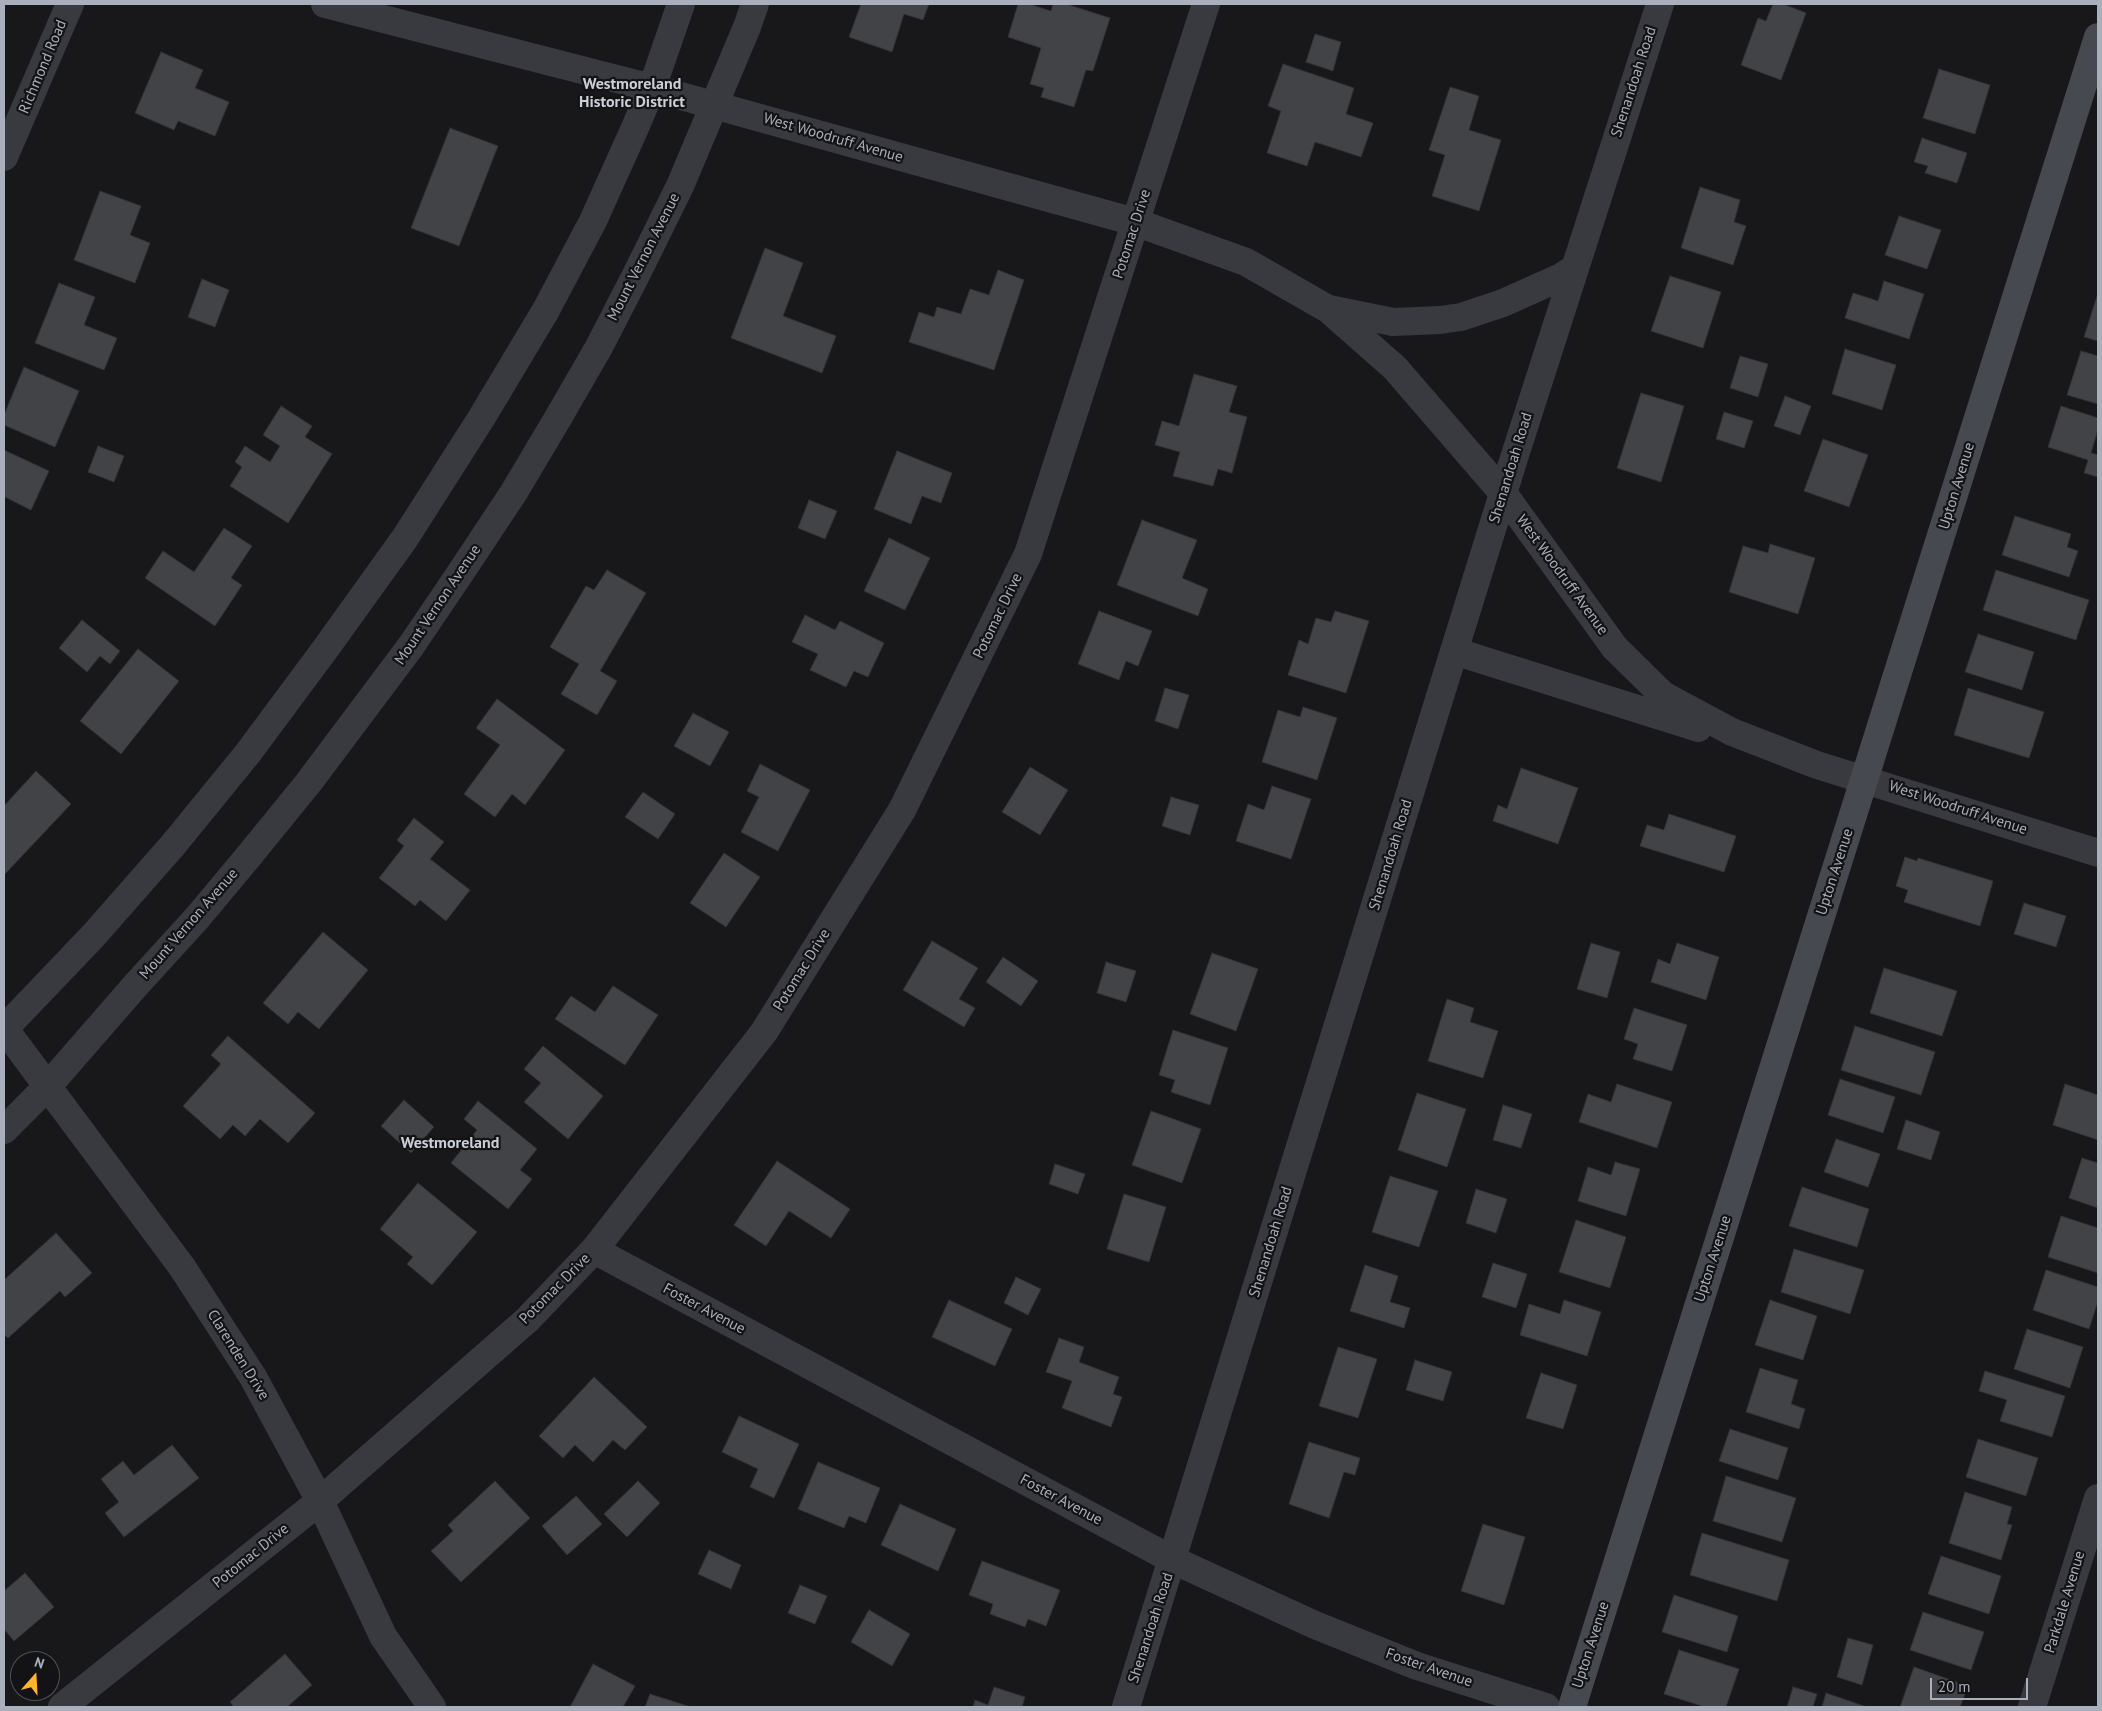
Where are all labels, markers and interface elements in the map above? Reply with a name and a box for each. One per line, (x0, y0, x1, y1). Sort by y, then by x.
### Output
street label: Richmond Road (15, 17, 71, 117)
street label: Shenandoah Road (1608, 24, 1660, 140)
district label: Westmoreland Historic District (579, 74, 685, 112)
street label: West Woodruff Avenue (761, 109, 905, 167)
street label: Potomac Drive (1109, 187, 1155, 281)
street label: Mount Vernon Avenue (604, 190, 684, 324)
street label: Shenandoah Road (1486, 410, 1536, 526)
street label: Upton Avenue (1935, 440, 1979, 532)
street label: West Woodruff Avenue (1512, 511, 1612, 639)
street label: Mount Vernon Avenue (391, 542, 485, 668)
street label: Potomac Drive (970, 570, 1026, 662)
street label: West Woodruff Avenue (1887, 777, 2029, 839)
street label: Shenandoah Road (1366, 797, 1416, 913)
street label: Upton Avenue (1813, 826, 1857, 918)
street label: Mount Vernon Avenue (136, 865, 242, 983)
street label: Potomac Drive (770, 926, 834, 1014)
district label: Westmoreland (401, 1133, 499, 1153)
street label: Shenandoah Road (1246, 1184, 1296, 1300)
street label: Upton Avenue (1691, 1213, 1735, 1305)
street label: Potomac Drive (516, 1250, 594, 1328)
street label: Foster Avenue (660, 1280, 748, 1338)
street label: Clarenden Drive (203, 1307, 273, 1403)
street label: Foster Avenue (1017, 1471, 1105, 1529)
street label: Potomac Drive (209, 1520, 293, 1592)
street label: Parkdale Avenue (2041, 1549, 2089, 1655)
street label: Shenandoah Road (1125, 1570, 1177, 1686)
street label: Upton Avenue (1569, 1599, 1613, 1691)
street label: Foster Avenue (1383, 1645, 1475, 1691)
north arrow (10, 1651, 60, 1701)
text: N (32, 1653, 47, 1673)
scale bar (1932, 1668, 2030, 1700)
text: 20 m (1938, 1677, 1971, 1696)

